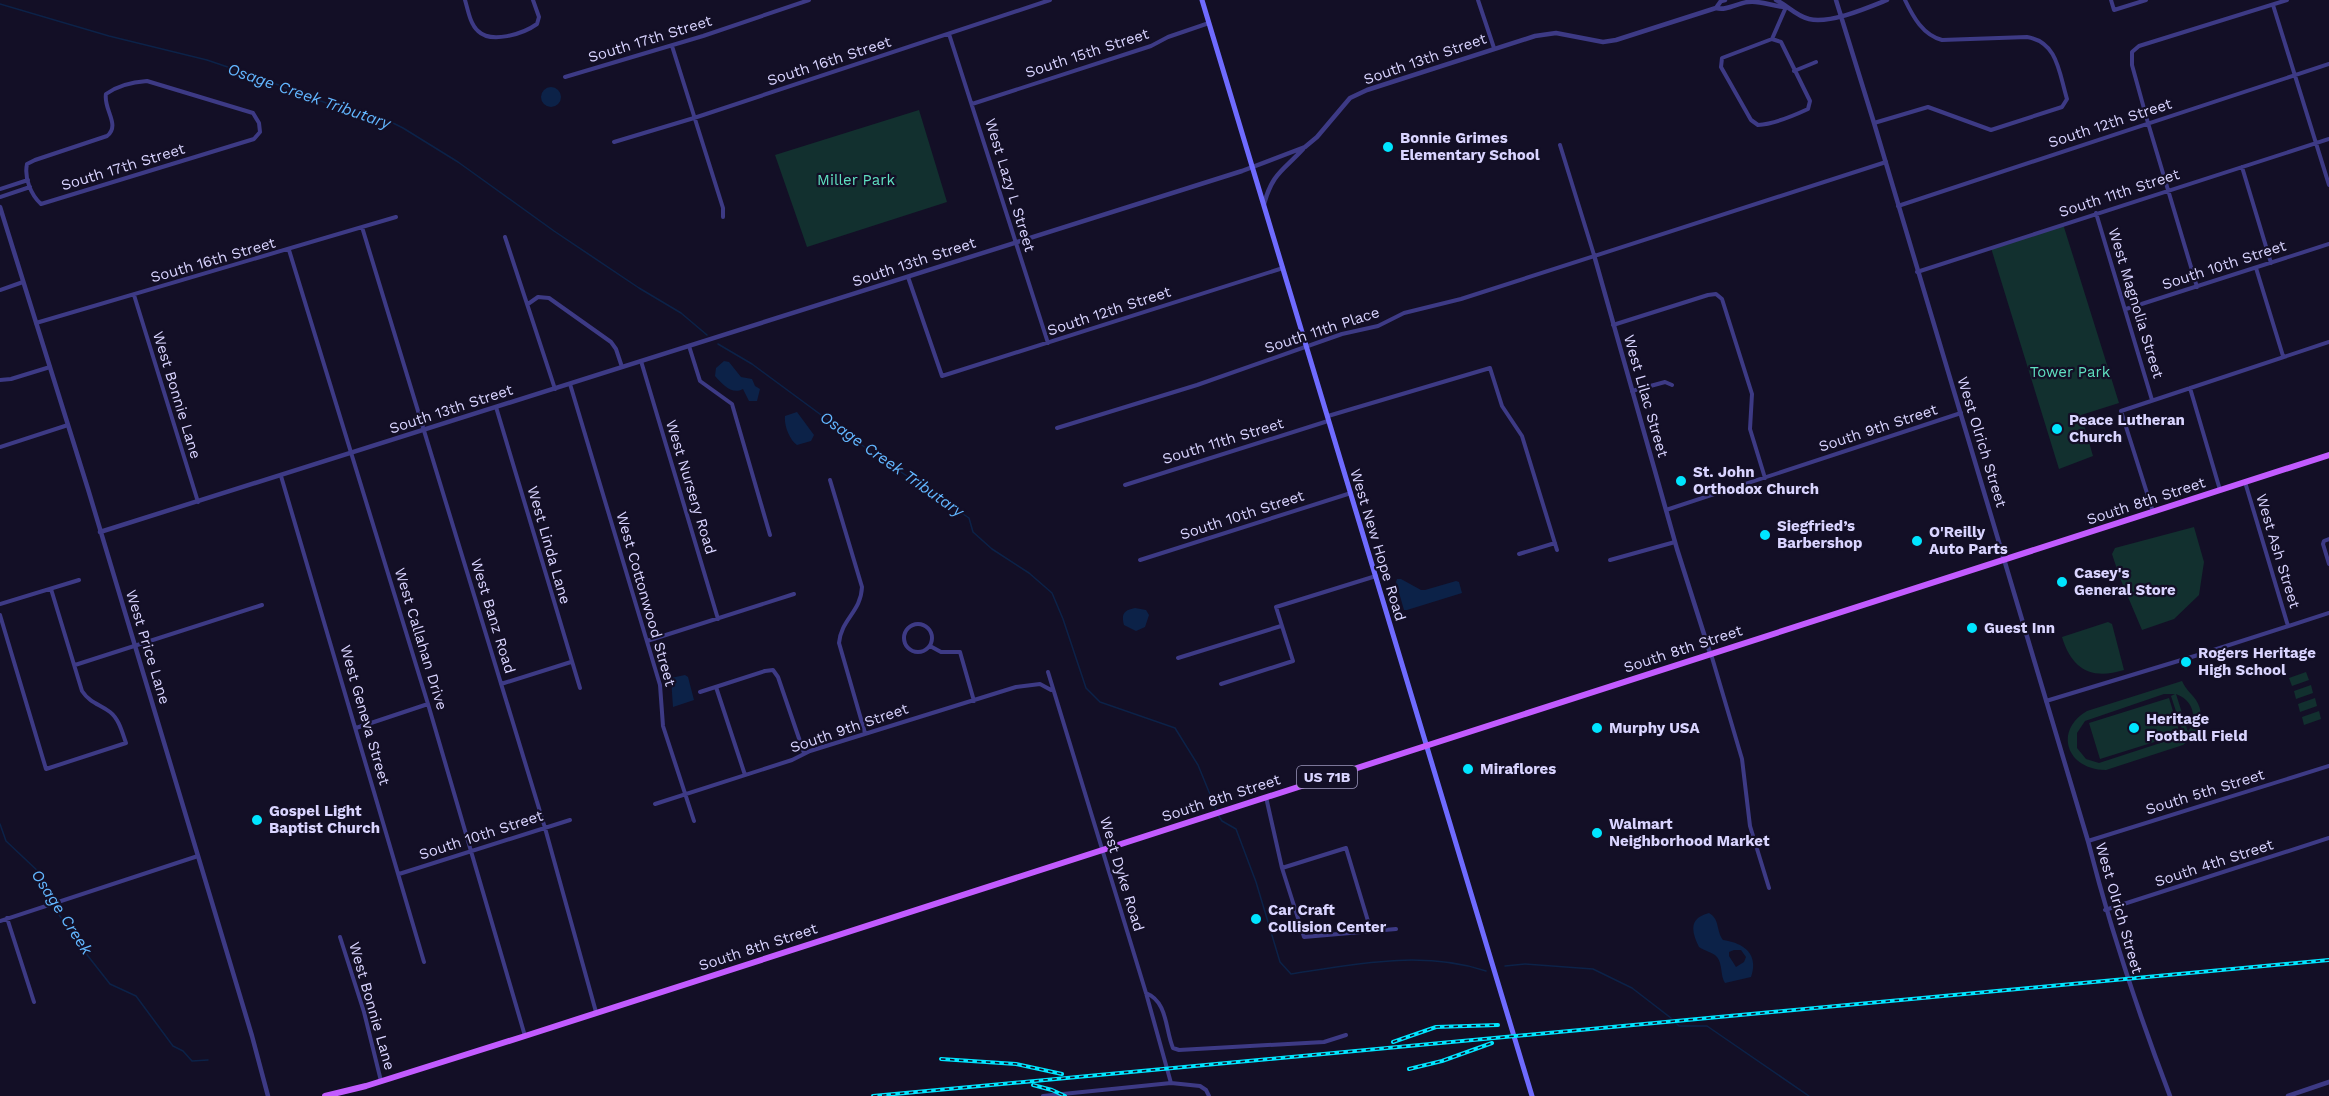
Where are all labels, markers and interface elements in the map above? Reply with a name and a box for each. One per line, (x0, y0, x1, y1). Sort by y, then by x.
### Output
street label: South 17th Street (586, 11, 715, 66)
street label: South 15th Street (1023, 24, 1152, 81)
street label: South 13th Street (1361, 29, 1489, 88)
street label: South 16th Street (765, 32, 894, 90)
water label: Osage Creek Tributary (225, 59, 394, 133)
street label: South 12th Street (2046, 94, 2175, 151)
street label: West Lazy L Street (981, 116, 1039, 255)
place label: Bonnie Grimes Elementary School (1400, 129, 1540, 164)
street label: South 17th Street (59, 139, 188, 194)
marker: Bonnie Grimes Elementary School (1381, 140, 1395, 154)
street label: South 11th Street (2056, 165, 2182, 221)
park label: Miller Park (817, 171, 895, 189)
street label: West Magnolia Street (2105, 226, 2168, 381)
street label: South 16th Street (148, 233, 278, 286)
street label: South 13th Street (850, 233, 979, 290)
street label: South 10th Street (2160, 236, 2289, 294)
street label: South 12th Street (1045, 282, 1174, 339)
street label: South 11th Place (1262, 303, 1382, 357)
street label: West Bonnie Lane (149, 329, 205, 461)
street label: West Lilac Street (1620, 333, 1672, 460)
park label: Tower Park (2030, 363, 2111, 381)
street label: West Olrich Street (1954, 374, 2011, 510)
street label: South 13th Street (387, 380, 516, 437)
street label: South 9th Street (1816, 400, 1940, 456)
water label: Osage Creek Tributary (817, 407, 968, 521)
place label: Peace Lutheran Church (2069, 411, 2185, 446)
street label: South 11th Street (1160, 414, 1286, 468)
street label: West Nursery Road (662, 418, 720, 556)
marker: Peace Lutheran Church (2050, 422, 2064, 436)
place label: St. John Orthodox Church (1693, 463, 1819, 498)
street label: West New Hope Road (1346, 467, 1410, 623)
street label: South 8th Street (2084, 473, 2208, 529)
marker: St. John Orthodox Church (1674, 474, 1688, 488)
street label: West Linda Lane (524, 484, 574, 606)
street label: South 10th Street (1178, 486, 1307, 544)
street label: West Ash Street (2252, 492, 2304, 611)
street label: West Cottonwood Street (612, 510, 680, 689)
place label: Siegfried’s Barbershop (1777, 517, 1863, 552)
place label: O'Reilly Auto Parts (1929, 523, 2008, 558)
marker: Siegfried’s Barbershop (1758, 528, 1772, 542)
marker: O'Reilly Auto Parts (1910, 534, 1924, 548)
street label: West Banz Road (467, 556, 519, 676)
place label: Casey's General Store (2074, 564, 2176, 599)
street label: West Callahan Drive (391, 566, 451, 712)
marker: Casey's General Store (2055, 575, 2069, 589)
street label: West Price Lane (122, 588, 174, 706)
place label: Guest Inn (1984, 619, 2055, 637)
street label: South 8th Street (1621, 621, 1745, 677)
marker: Guest Inn (1965, 621, 1979, 635)
street label: West Geneva Street (336, 643, 394, 788)
place label: Rogers Heritage High School (2198, 644, 2316, 679)
marker: Rogers Heritage High School (2179, 655, 2193, 669)
street label: South 9th Street (788, 699, 911, 757)
place label: Heritage Football Field (2146, 710, 2248, 745)
place label: Murphy USA (1609, 719, 1700, 737)
marker: Murphy USA (1590, 721, 1604, 735)
marker: Heritage Football Field (2127, 721, 2141, 735)
place label: Miraflores (1480, 760, 1556, 778)
marker: Miraflores (1461, 762, 1475, 776)
street label: South 5th Street (2143, 765, 2267, 819)
road number: US 71B (1297, 766, 1357, 788)
street label: South 8th Street (1159, 770, 1283, 826)
place label: Gospel Light Baptist Church (269, 802, 380, 837)
street label: South 10th Street (417, 806, 546, 864)
marker: Gospel Light Baptist Church (250, 813, 264, 827)
street label: West Dyke Road (1096, 814, 1148, 934)
place label: Walmart Neighborhood Market (1609, 815, 1770, 850)
marker: Walmart Neighborhood Market (1590, 826, 1604, 840)
street label: South 4th Street (2152, 835, 2276, 891)
street label: West Olrich Street (2092, 840, 2147, 976)
water label: Osage Creek (27, 866, 97, 959)
place label: Car Craft Collision Center (1268, 901, 1387, 936)
marker: Car Craft Collision Center (1249, 912, 1263, 926)
street label: South 8th Street (696, 919, 820, 975)
street label: West Bonnie Lane (345, 940, 399, 1072)

